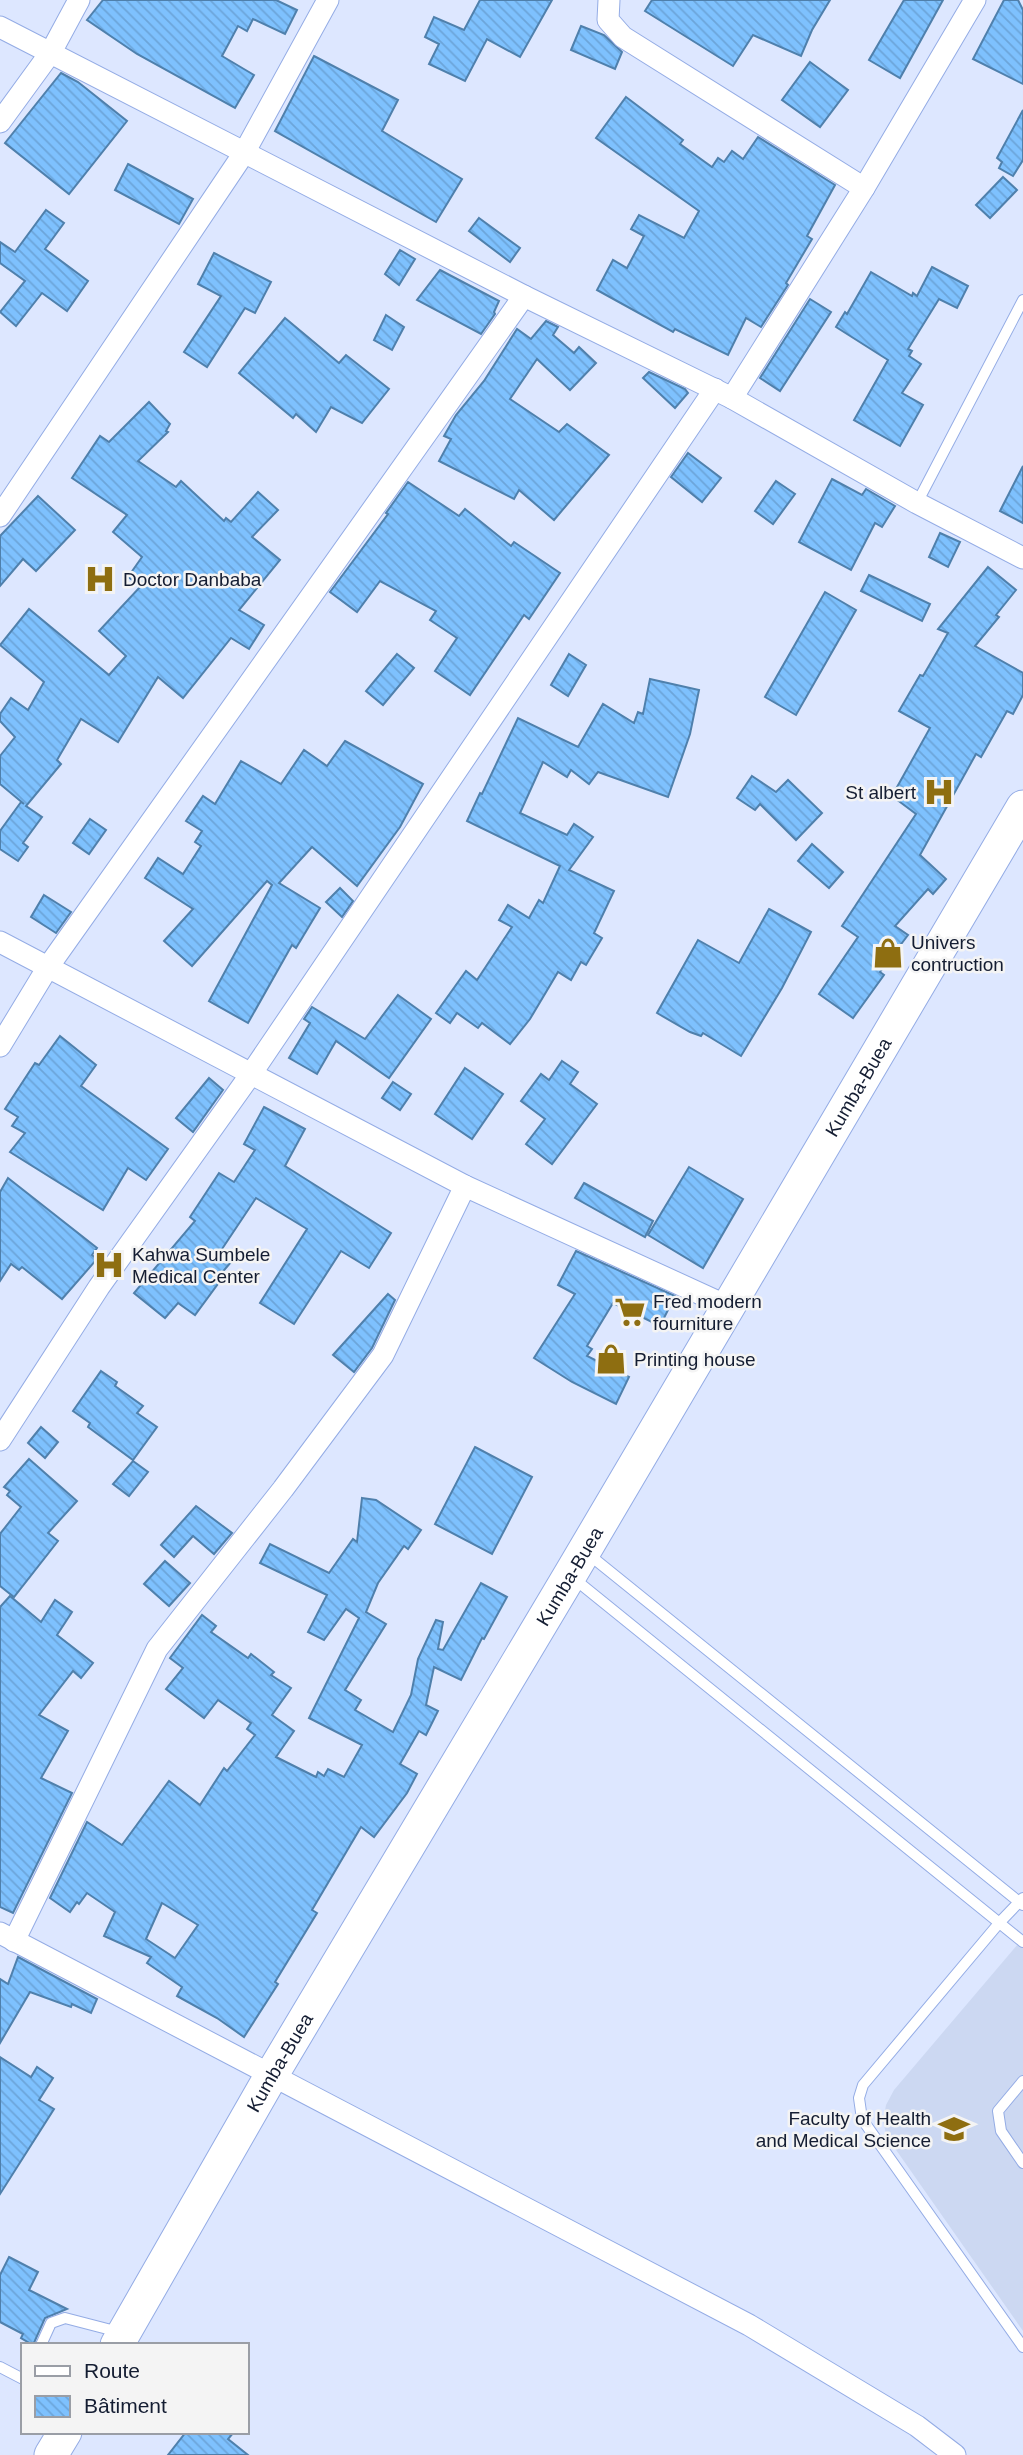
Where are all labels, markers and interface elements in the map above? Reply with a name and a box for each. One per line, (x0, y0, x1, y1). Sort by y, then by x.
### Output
hospital icon: Doctor Danbaba (83, 562, 117, 596)
place label: Doctor Danbaba (123, 569, 262, 590)
hospital icon: St albert (922, 775, 956, 809)
place label: St albert (845, 782, 917, 803)
place label: Univers contruction (911, 932, 1004, 975)
shop icon: Univers contruction (871, 936, 905, 970)
street label: Kumba-Buea (821, 1033, 895, 1140)
place label: Kahwa Sumbele Medical Center (132, 1244, 270, 1287)
hospital icon: Kahwa Sumbele Medical Center (92, 1248, 126, 1282)
place label: Fred modern fourniture (653, 1291, 762, 1334)
supermarket icon: Fred modern fourniture (613, 1295, 647, 1329)
shop icon: Printing house (594, 1342, 628, 1376)
place label: Printing house (634, 1349, 755, 1370)
street label: Kumba-Buea (532, 1523, 607, 1629)
street label: Kumba-Buea (242, 2009, 317, 2115)
place label: Faculty of Health and Medical Science (756, 2108, 931, 2151)
school or university icon: Faculty of Health and Medical Science (937, 2112, 971, 2146)
legend (21, 2343, 248, 2434)
text: Route (84, 2359, 140, 2382)
text: Bâtiment (84, 2394, 167, 2417)

